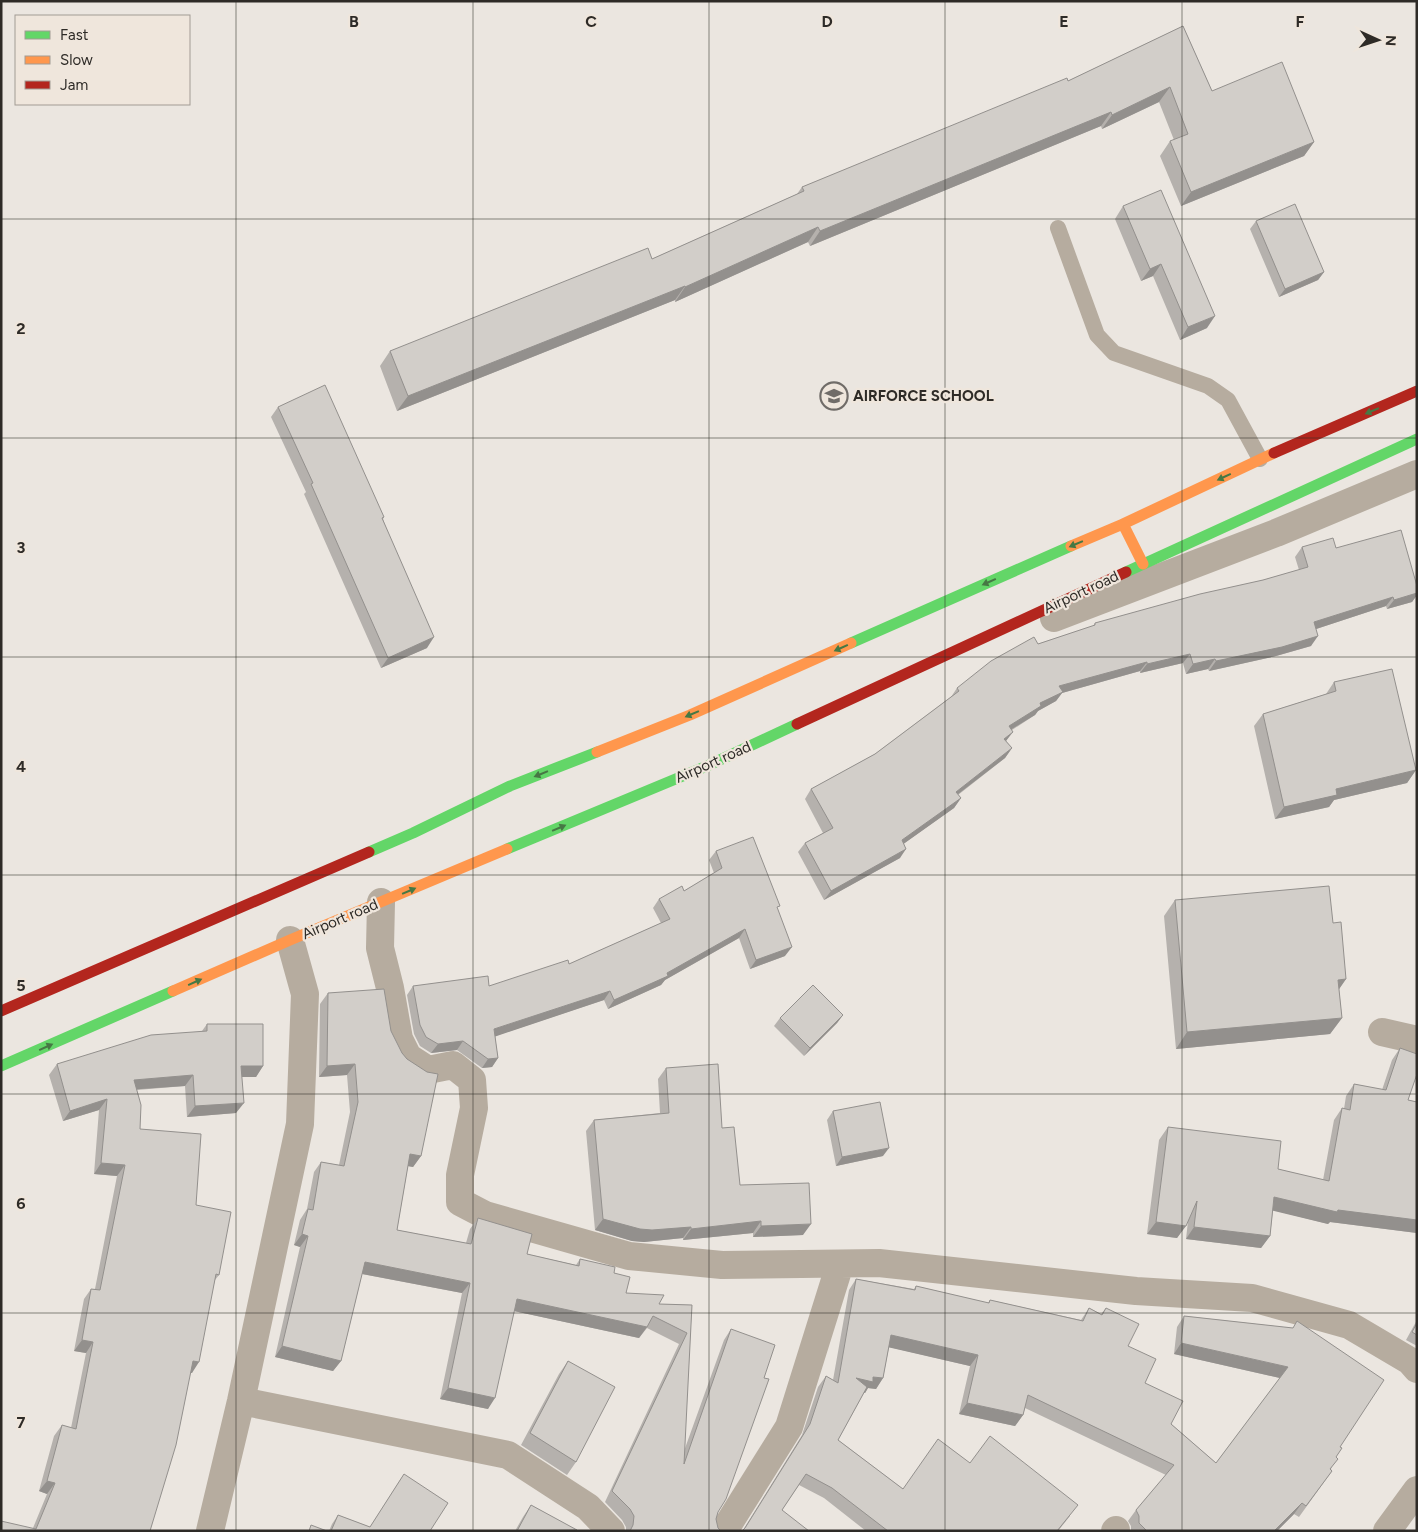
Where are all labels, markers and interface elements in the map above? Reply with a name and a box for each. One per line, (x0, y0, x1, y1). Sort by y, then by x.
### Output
text: B (349, 12, 359, 31)
text: C (585, 12, 597, 31)
text: D (821, 12, 833, 31)
text: E (1059, 12, 1069, 31)
text: F (1296, 12, 1305, 31)
legend (15, 15, 190, 105)
north arrow (1353, 15, 1403, 65)
text: Fast (60, 26, 89, 44)
text: N (1382, 35, 1399, 47)
text: Slow (60, 51, 93, 69)
text: Jam (60, 76, 88, 94)
text: 2 (16, 319, 26, 338)
school or university icon: AIRFORCE SCHOOL (819, 381, 849, 411)
place label: AIRFORCE SCHOOL (853, 387, 994, 405)
one-way arrow (1365, 407, 1379, 415)
one-way arrow (1216, 472, 1231, 481)
text: 3 (17, 538, 26, 557)
one-way arrow (1069, 541, 1083, 549)
street label: Airport road (1041, 567, 1121, 617)
one-way arrow (982, 578, 996, 586)
one-way arrow (834, 644, 848, 652)
one-way arrow (685, 710, 699, 718)
street label: Airport road (672, 737, 754, 787)
text: 4 (16, 757, 26, 776)
one-way arrow (534, 770, 549, 778)
one-way arrow (552, 824, 567, 832)
one-way arrow (402, 886, 416, 894)
street label: Airport road (299, 895, 381, 943)
text: 5 (16, 976, 26, 995)
one-way arrow (188, 977, 202, 985)
one-way arrow (39, 1042, 53, 1050)
text: 6 (16, 1194, 26, 1213)
text: 7 (17, 1413, 26, 1432)

